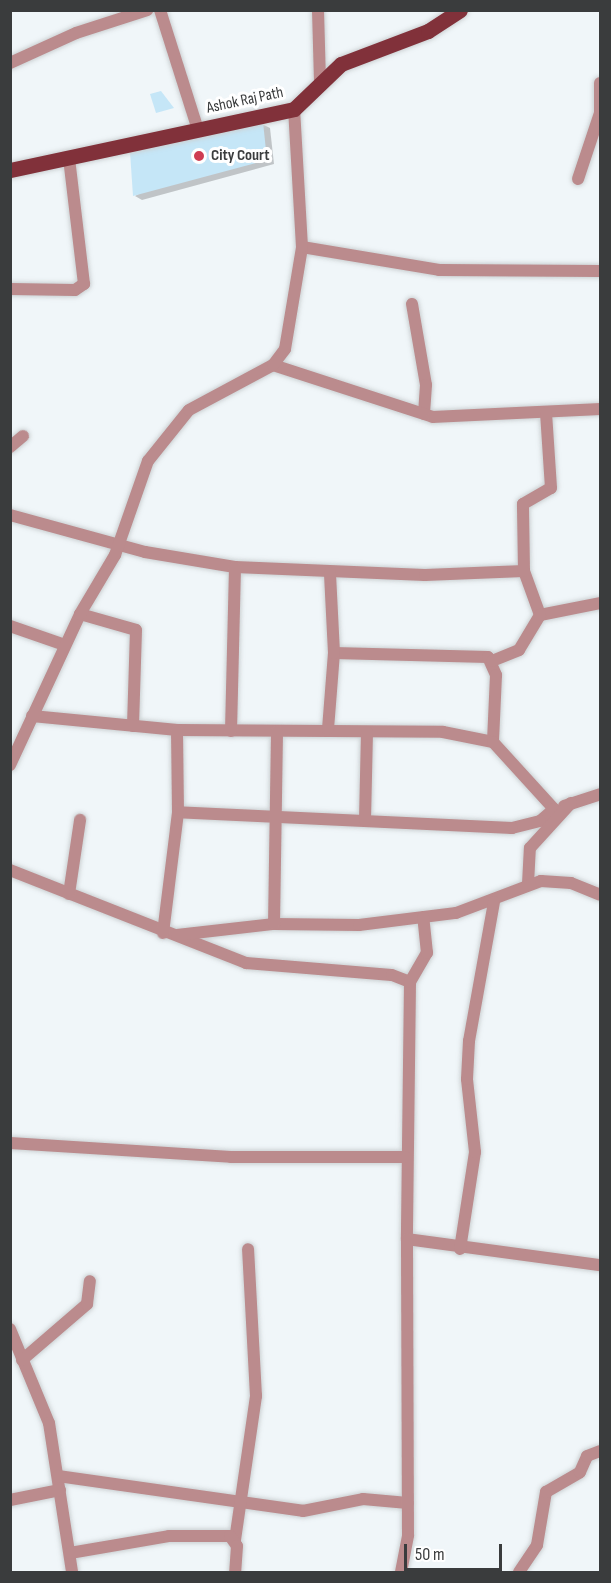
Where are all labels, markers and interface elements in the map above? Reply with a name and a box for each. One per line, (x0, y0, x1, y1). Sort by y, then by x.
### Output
street label: Ashok Raj Path (205, 84, 285, 118)
place label: City Court (211, 146, 270, 166)
marker: City Court (192, 149, 206, 163)
scale bar (407, 1532, 504, 1570)
text: 50 m (415, 1544, 445, 1565)

